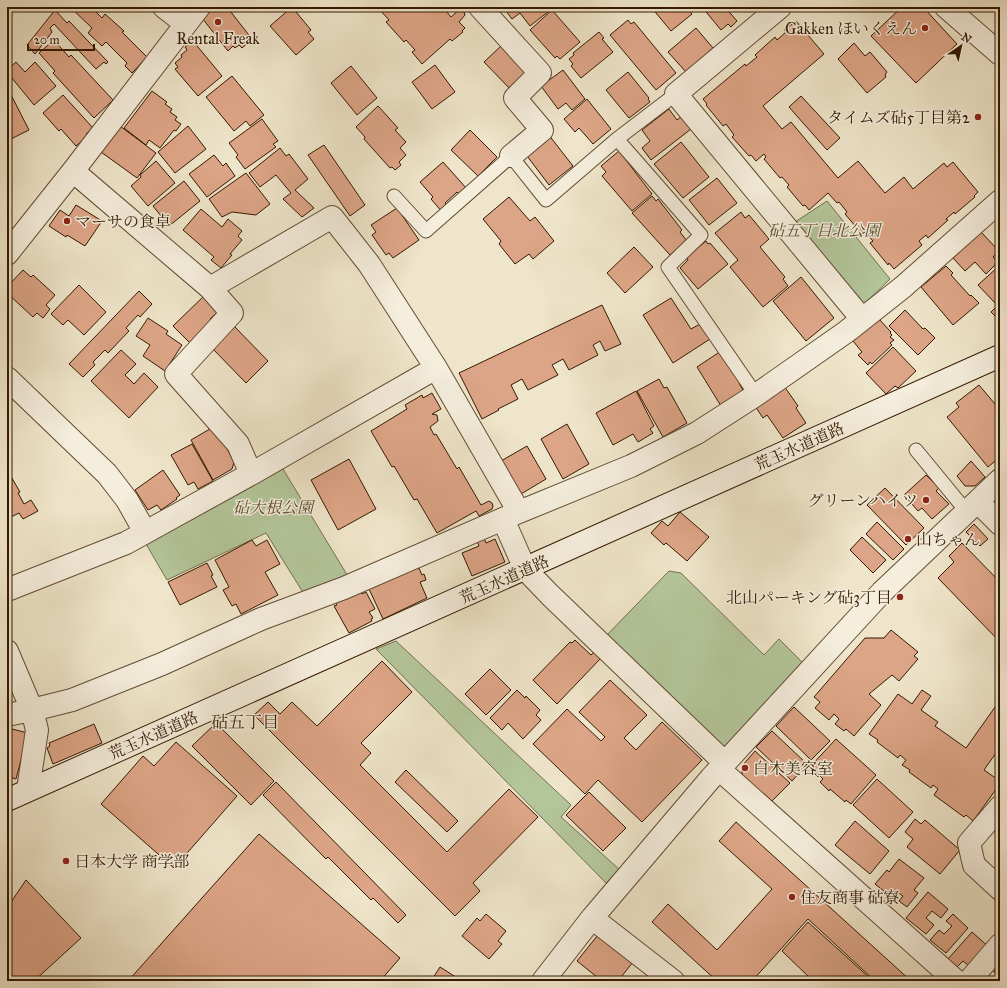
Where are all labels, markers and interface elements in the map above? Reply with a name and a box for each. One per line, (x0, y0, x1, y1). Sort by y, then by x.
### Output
marker: Rental Freak (213, 17, 223, 27)
place label: Gakken ほいくえん (785, 19, 917, 38)
marker: Gakken ほいくえん (920, 23, 930, 33)
scale bar (28, 26, 94, 52)
north arrow (941, 26, 981, 66)
place label: Rental Freak (176, 29, 260, 48)
text: N (959, 30, 974, 46)
text: 20 m (34, 33, 60, 47)
place label: タイムズ砧5丁目第2 (827, 108, 970, 127)
marker: タイムズ砧5丁目第2 (973, 112, 983, 122)
place label: マーサの食卓 (75, 212, 171, 231)
marker: マーサの食卓 (62, 216, 72, 226)
park label: 砧五丁目北公園 (768, 221, 883, 240)
street label: 荒玉水道道路 (751, 418, 847, 475)
place label: グリーンハイツ (807, 491, 918, 510)
marker: グリーンハイツ (921, 495, 931, 505)
park label: 砧大根公園 (233, 498, 316, 517)
place label: 山ちゃん (916, 530, 980, 549)
marker: 山ちゃん (903, 534, 913, 544)
street label: 荒玉水道道路 (456, 551, 552, 608)
place label: 北山パーキング砧3丁目 (726, 588, 892, 607)
marker: 北山パーキング砧3丁目 (895, 592, 905, 602)
street label: 荒玉水道道路 (105, 707, 201, 764)
district label: 砧五丁目 (211, 712, 279, 733)
place label: 白木美容室 (753, 759, 833, 778)
marker: 白木美容室 (740, 763, 750, 773)
place label: 日本大学 商学部 (74, 852, 189, 871)
marker: 日本大学 商学部 (61, 856, 71, 866)
place label: 住友商事 砧寮 (800, 888, 899, 907)
marker: 住友商事 砧寮 (787, 892, 797, 902)

